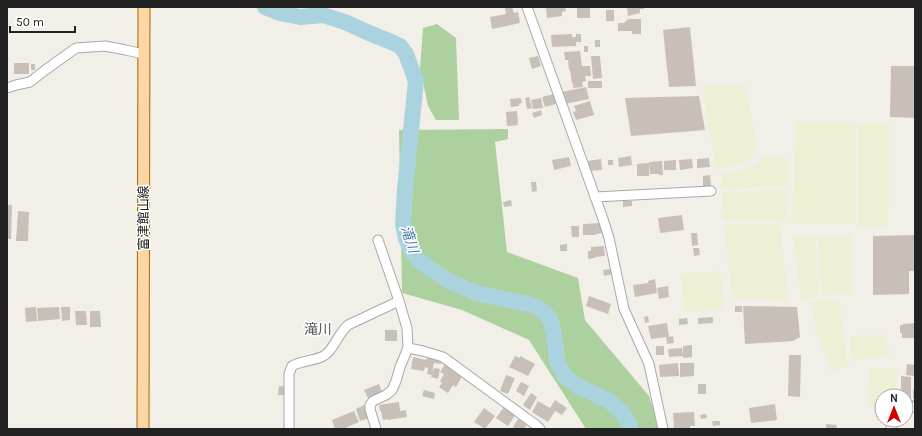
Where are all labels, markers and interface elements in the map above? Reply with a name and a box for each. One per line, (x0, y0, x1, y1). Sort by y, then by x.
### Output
scale bar (10, 8, 75, 34)
text: 50 m (16, 15, 44, 29)
street label: 富津館山線 (136, 185, 151, 251)
water label: 滝川 (397, 223, 423, 257)
district label: 滝川 (304, 321, 332, 338)
north arrow (874, 388, 914, 428)
text: N (890, 392, 898, 405)

